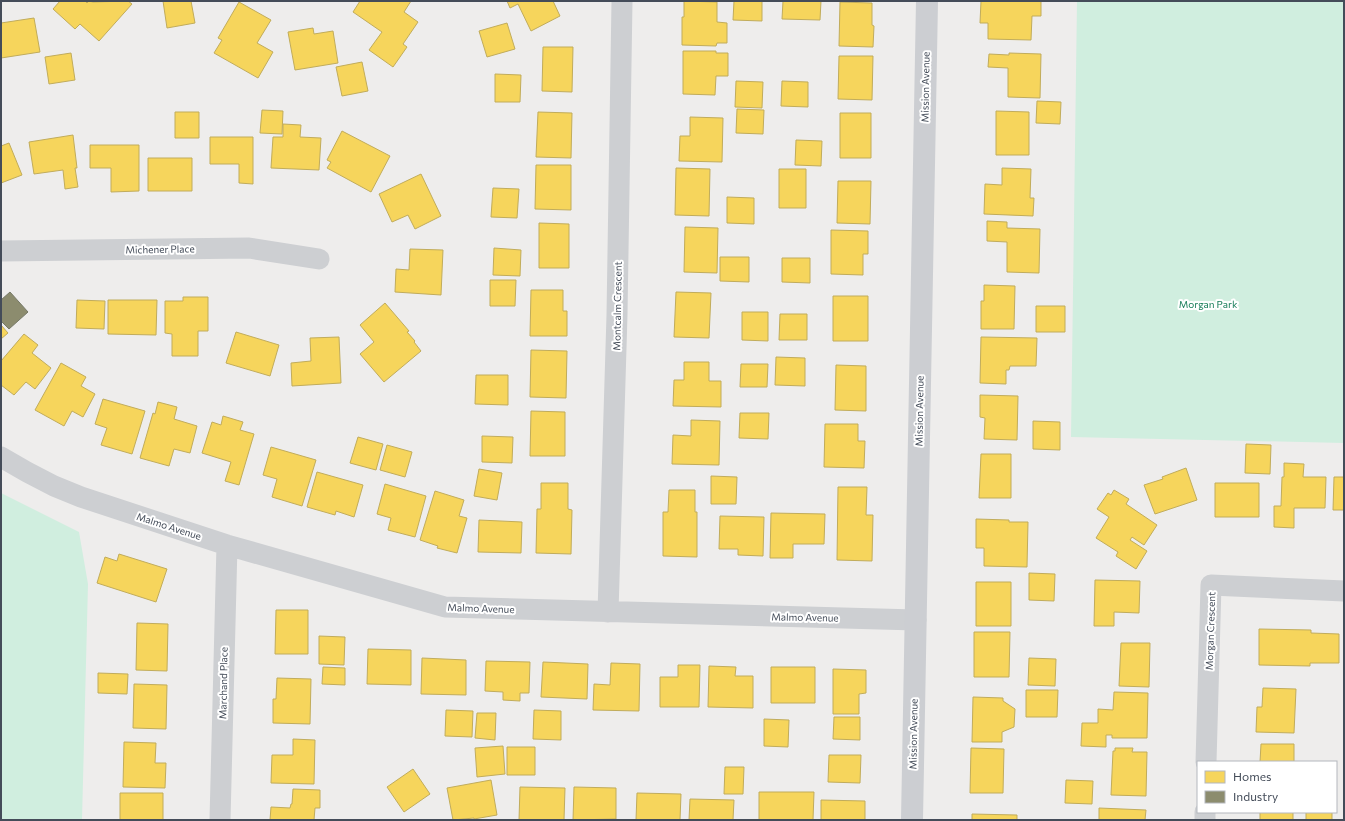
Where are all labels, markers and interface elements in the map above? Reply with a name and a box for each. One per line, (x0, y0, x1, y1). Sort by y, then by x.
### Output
street label: Mission Avenue (918, 52, 932, 122)
street label: Michener Place (125, 242, 195, 256)
street label: Montcalm Crescent (610, 261, 624, 351)
park label: Morgan Park (1179, 298, 1238, 310)
street label: Mission Avenue (912, 376, 926, 446)
street label: Malmo Avenue (135, 510, 203, 542)
street label: Morgan Crescent (1203, 592, 1217, 670)
street label: Malmo Avenue (447, 601, 515, 615)
street label: Malmo Avenue (771, 610, 839, 624)
street label: Marchand Place (216, 647, 230, 719)
street label: Mission Avenue (906, 699, 920, 769)
legend (1197, 761, 1337, 813)
text: Homes (1233, 769, 1271, 783)
text: Industry (1233, 789, 1278, 803)

